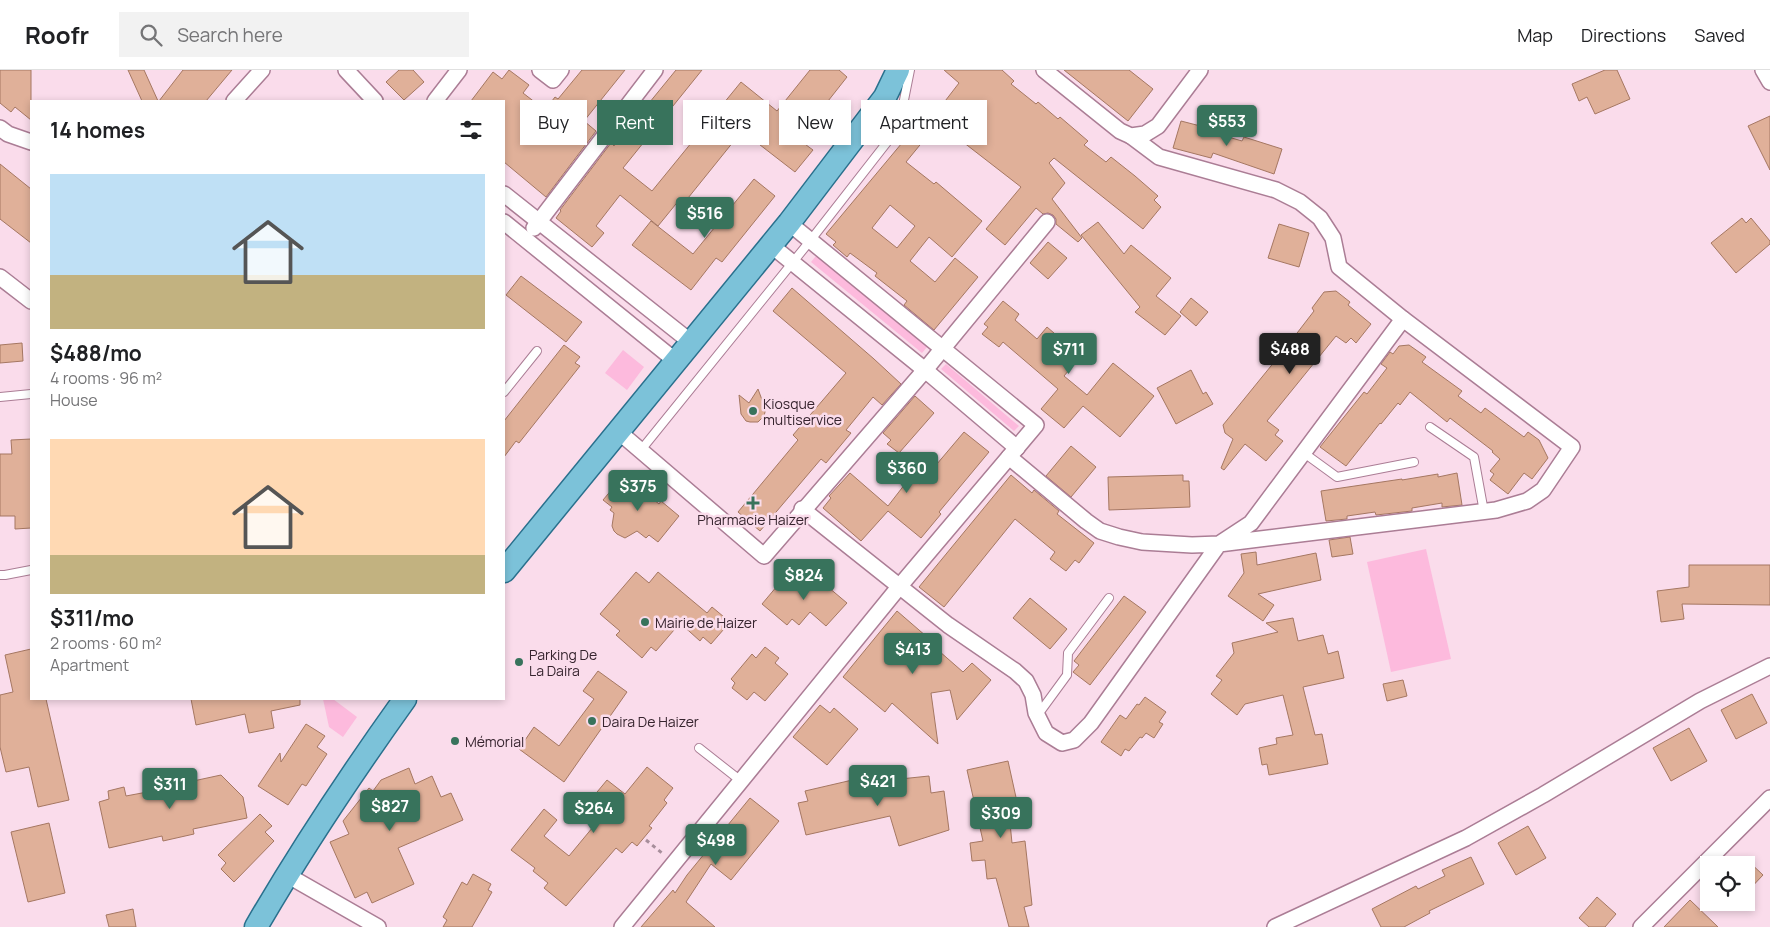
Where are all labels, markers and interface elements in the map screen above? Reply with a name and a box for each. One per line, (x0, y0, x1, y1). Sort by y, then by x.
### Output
search box (119, 12, 469, 57)
text: Roofr (25, 18, 89, 51)
icon: search (137, 21, 165, 49)
text: Search here (177, 22, 283, 48)
text: Map (1517, 23, 1553, 47)
text: Directions (1581, 23, 1666, 47)
text: Saved (1694, 23, 1745, 47)
chip: Buy (520, 100, 587, 145)
chip: Rent (597, 100, 673, 145)
chip: Filters (683, 100, 769, 145)
chip: New (779, 100, 851, 145)
chip: Apartment (861, 100, 987, 145)
pin: $553 (1197, 104, 1257, 147)
text: $553 (1208, 110, 1246, 132)
text: 14 homes (50, 116, 145, 144)
icon: filters (457, 116, 485, 144)
pin: $516 (675, 196, 735, 239)
text: $516 (687, 202, 723, 224)
icon: home (223, 207, 313, 297)
pin: $711 (1039, 332, 1099, 375)
pin: $488 (1260, 332, 1320, 375)
text: $711 (1053, 338, 1085, 360)
text: $488 (1270, 338, 1310, 360)
text: $488/mo (50, 339, 142, 367)
text: 4 rooms · 96 m² (50, 367, 162, 389)
text: House (50, 389, 98, 411)
place label: Kiosque multiservice (763, 394, 842, 429)
marker: Kiosque multiservice (747, 405, 759, 417)
pin: $360 (877, 452, 937, 494)
text: $360 (887, 457, 927, 479)
pin: $375 (608, 470, 668, 512)
icon: home (223, 472, 313, 562)
text: $375 (619, 475, 657, 497)
marker: Pharmacie Haizer (747, 497, 759, 509)
place label: Pharmacie Haizer (697, 510, 809, 529)
pin: $824 (774, 558, 834, 601)
text: $824 (785, 564, 823, 586)
text: $311/mo (50, 604, 134, 632)
place label: Mairie de Haizer (655, 613, 757, 632)
marker: Mairie de Haizer (639, 616, 651, 628)
text: 2 rooms · 60 m² (50, 632, 162, 654)
pin: $413 (883, 632, 943, 675)
text: $413 (895, 638, 931, 660)
place label: Parking De La Daira (529, 645, 597, 680)
text: Apartment (50, 654, 129, 676)
marker: Parking De La Daira (513, 656, 525, 668)
place label: Daira De Haizer (602, 712, 699, 731)
marker: Daira De Haizer (586, 715, 598, 727)
place label: Mémorial (465, 732, 524, 751)
marker: Mémorial (449, 735, 461, 747)
pin: $421 (848, 764, 908, 807)
pin: $311 (140, 768, 200, 810)
text: $421 (860, 770, 896, 792)
text: $311 (153, 773, 187, 795)
pin: $827 (360, 790, 420, 832)
pin: $264 (564, 792, 624, 834)
text: $827 (371, 795, 409, 817)
pin: $309 (971, 796, 1031, 839)
text: $264 (574, 797, 614, 819)
text: $309 (981, 802, 1021, 824)
pin: $498 (686, 824, 746, 866)
text: $498 (696, 829, 736, 851)
map controls (1700, 856, 1755, 911)
button: locate (1700, 856, 1755, 911)

